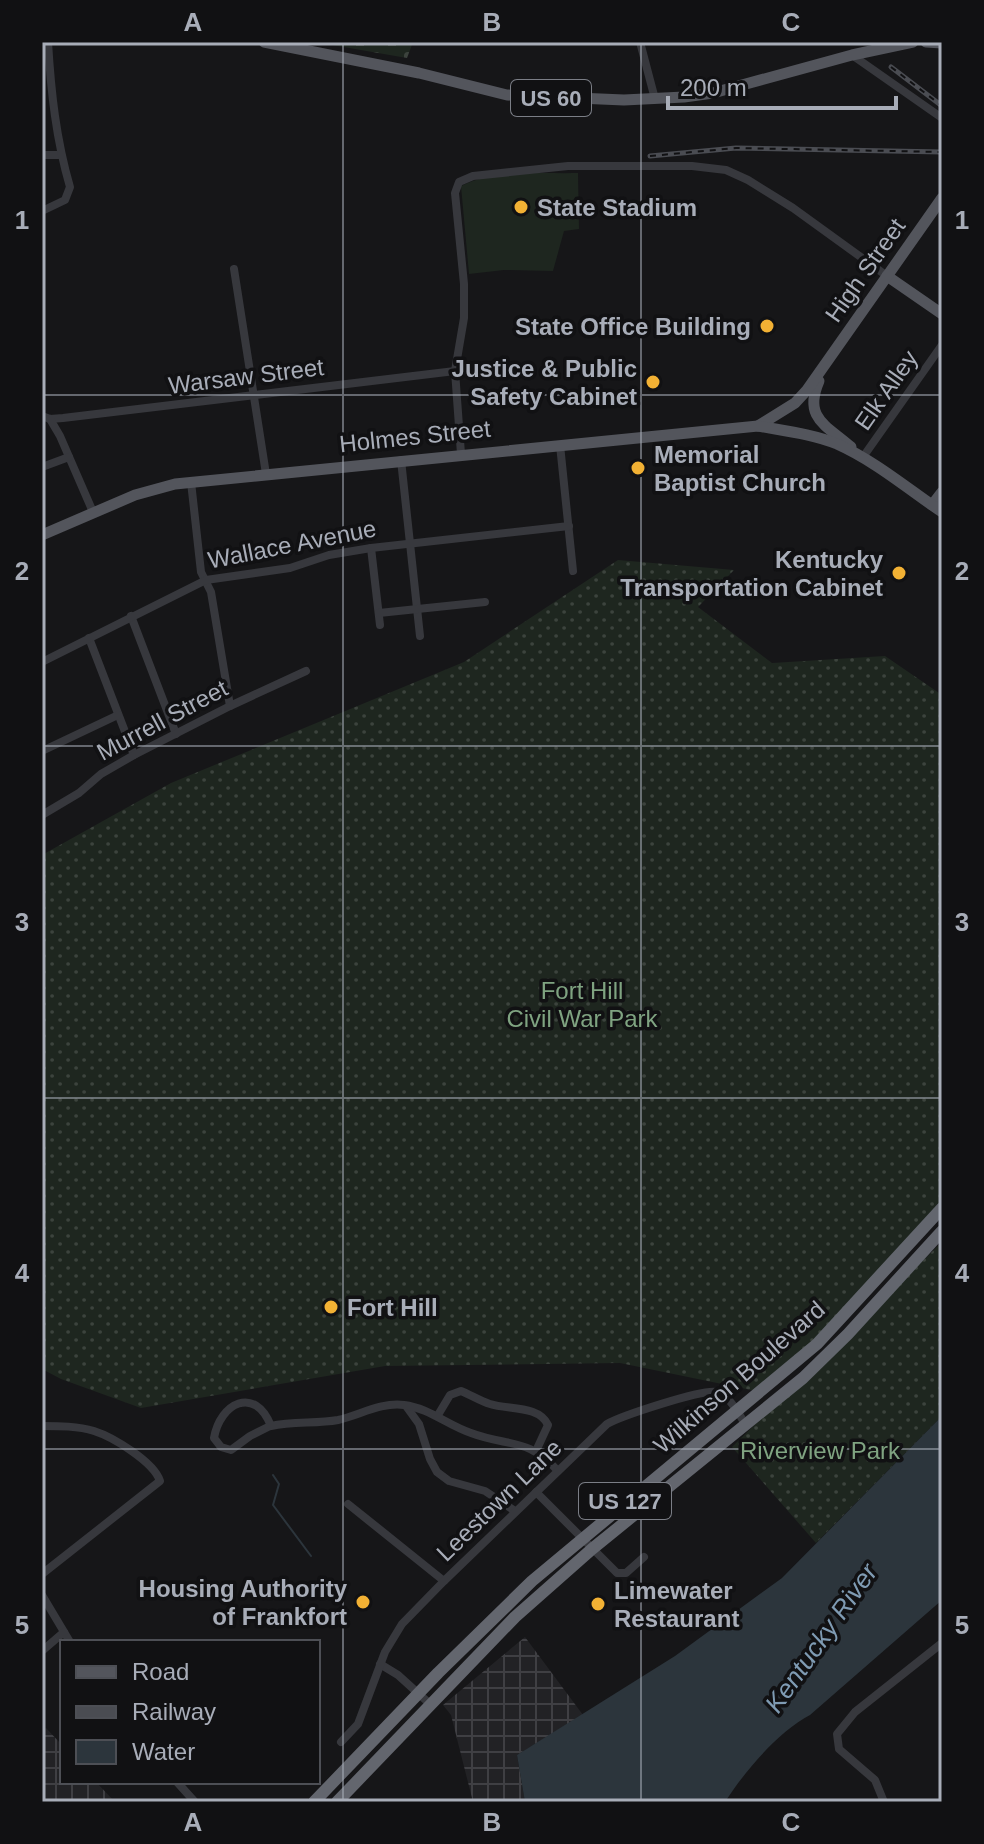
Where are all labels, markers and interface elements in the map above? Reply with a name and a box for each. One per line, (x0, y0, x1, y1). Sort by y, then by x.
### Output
text: A (184, 7, 203, 37)
text: B (483, 7, 501, 37)
text: C (782, 7, 801, 37)
scale bar (668, 60, 896, 110)
text: 200 m (680, 74, 747, 101)
road number: US 60 (511, 80, 591, 116)
place label: State Stadium (537, 194, 697, 221)
marker: State Stadium (512, 198, 530, 216)
text: 1 (15, 205, 29, 235)
text: 1 (955, 205, 969, 235)
street label: High Street (820, 213, 911, 327)
place label: State Office Building (515, 313, 751, 340)
marker: State Office Building (758, 317, 776, 335)
street label: Elk Alley (849, 345, 923, 435)
street label: Warsaw Street (167, 353, 326, 399)
place label: Justice & Public Safety Cabinet (452, 355, 637, 410)
marker: Justice & Public Safety Cabinet (644, 373, 662, 391)
street label: Holmes Street (338, 415, 492, 457)
place label: Memorial Baptist Church (654, 441, 826, 496)
marker: Memorial Baptist Church (629, 459, 647, 477)
street label: Wallace Avenue (206, 514, 378, 574)
place label: Kentucky Transportation Cabinet (620, 546, 884, 601)
text: 2 (15, 556, 29, 586)
text: 2 (955, 556, 969, 586)
marker: Kentucky Transportation Cabinet (890, 564, 908, 582)
street label: Murrell Street (92, 674, 232, 766)
text: 3 (15, 907, 29, 937)
text: 3 (955, 907, 969, 937)
park label: Fort Hill Civil War Park (506, 977, 659, 1032)
text: 4 (15, 1258, 30, 1288)
text: 4 (955, 1258, 970, 1288)
place label: Fort Hill (347, 1294, 438, 1321)
street label: Wilkinson Boulevard (648, 1295, 830, 1459)
marker: Fort Hill (322, 1298, 340, 1316)
street label: Leestown Lane (431, 1434, 567, 1566)
park label: Riverview Park (740, 1437, 901, 1464)
road number: US 127 (579, 1483, 671, 1519)
water label: Kentucky River (759, 1557, 884, 1718)
place label: Housing Authority of Frankfort (139, 1575, 348, 1630)
place label: Limewater Restaurant (614, 1577, 739, 1632)
marker: Housing Authority of Frankfort (354, 1593, 372, 1611)
marker: Limewater Restaurant (589, 1595, 607, 1613)
text: 5 (15, 1610, 29, 1640)
text: 5 (955, 1610, 969, 1640)
legend (60, 1640, 320, 1784)
text: Road (132, 1658, 189, 1685)
text: Railway (132, 1698, 216, 1725)
text: Water (132, 1738, 195, 1765)
text: A (184, 1807, 203, 1837)
text: B (483, 1807, 501, 1837)
text: C (782, 1807, 801, 1837)

